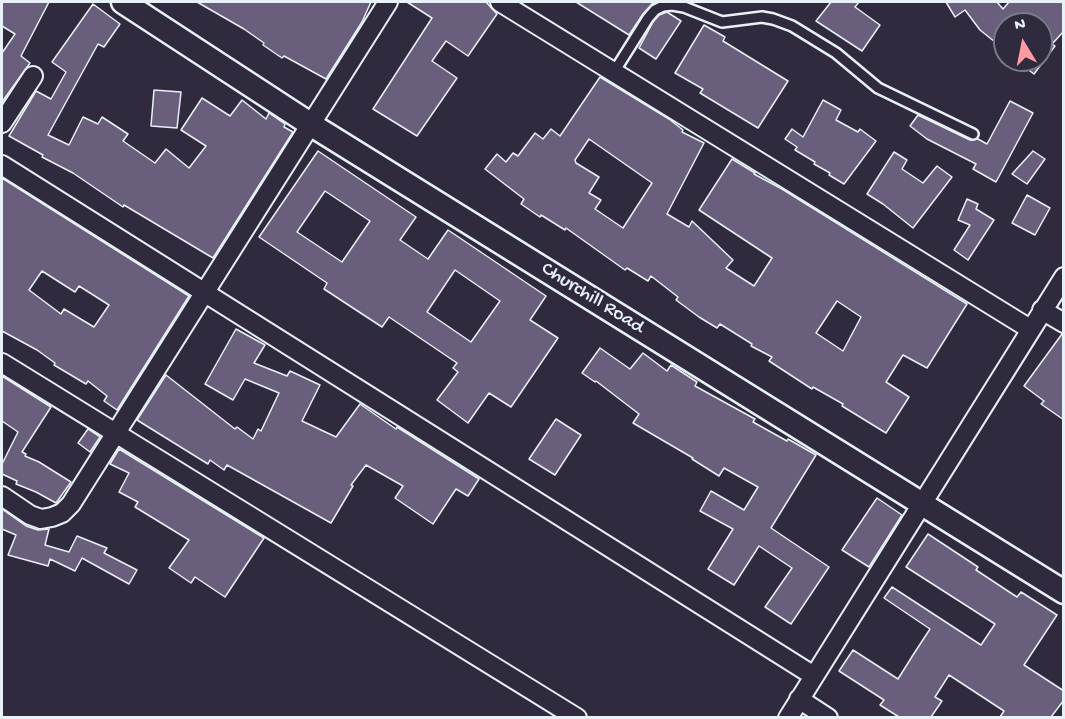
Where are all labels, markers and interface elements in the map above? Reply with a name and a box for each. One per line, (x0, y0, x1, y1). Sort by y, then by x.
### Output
north arrow (993, 12, 1053, 72)
text: N (1013, 15, 1027, 36)
street label: Churchill Road (536, 258, 648, 340)

